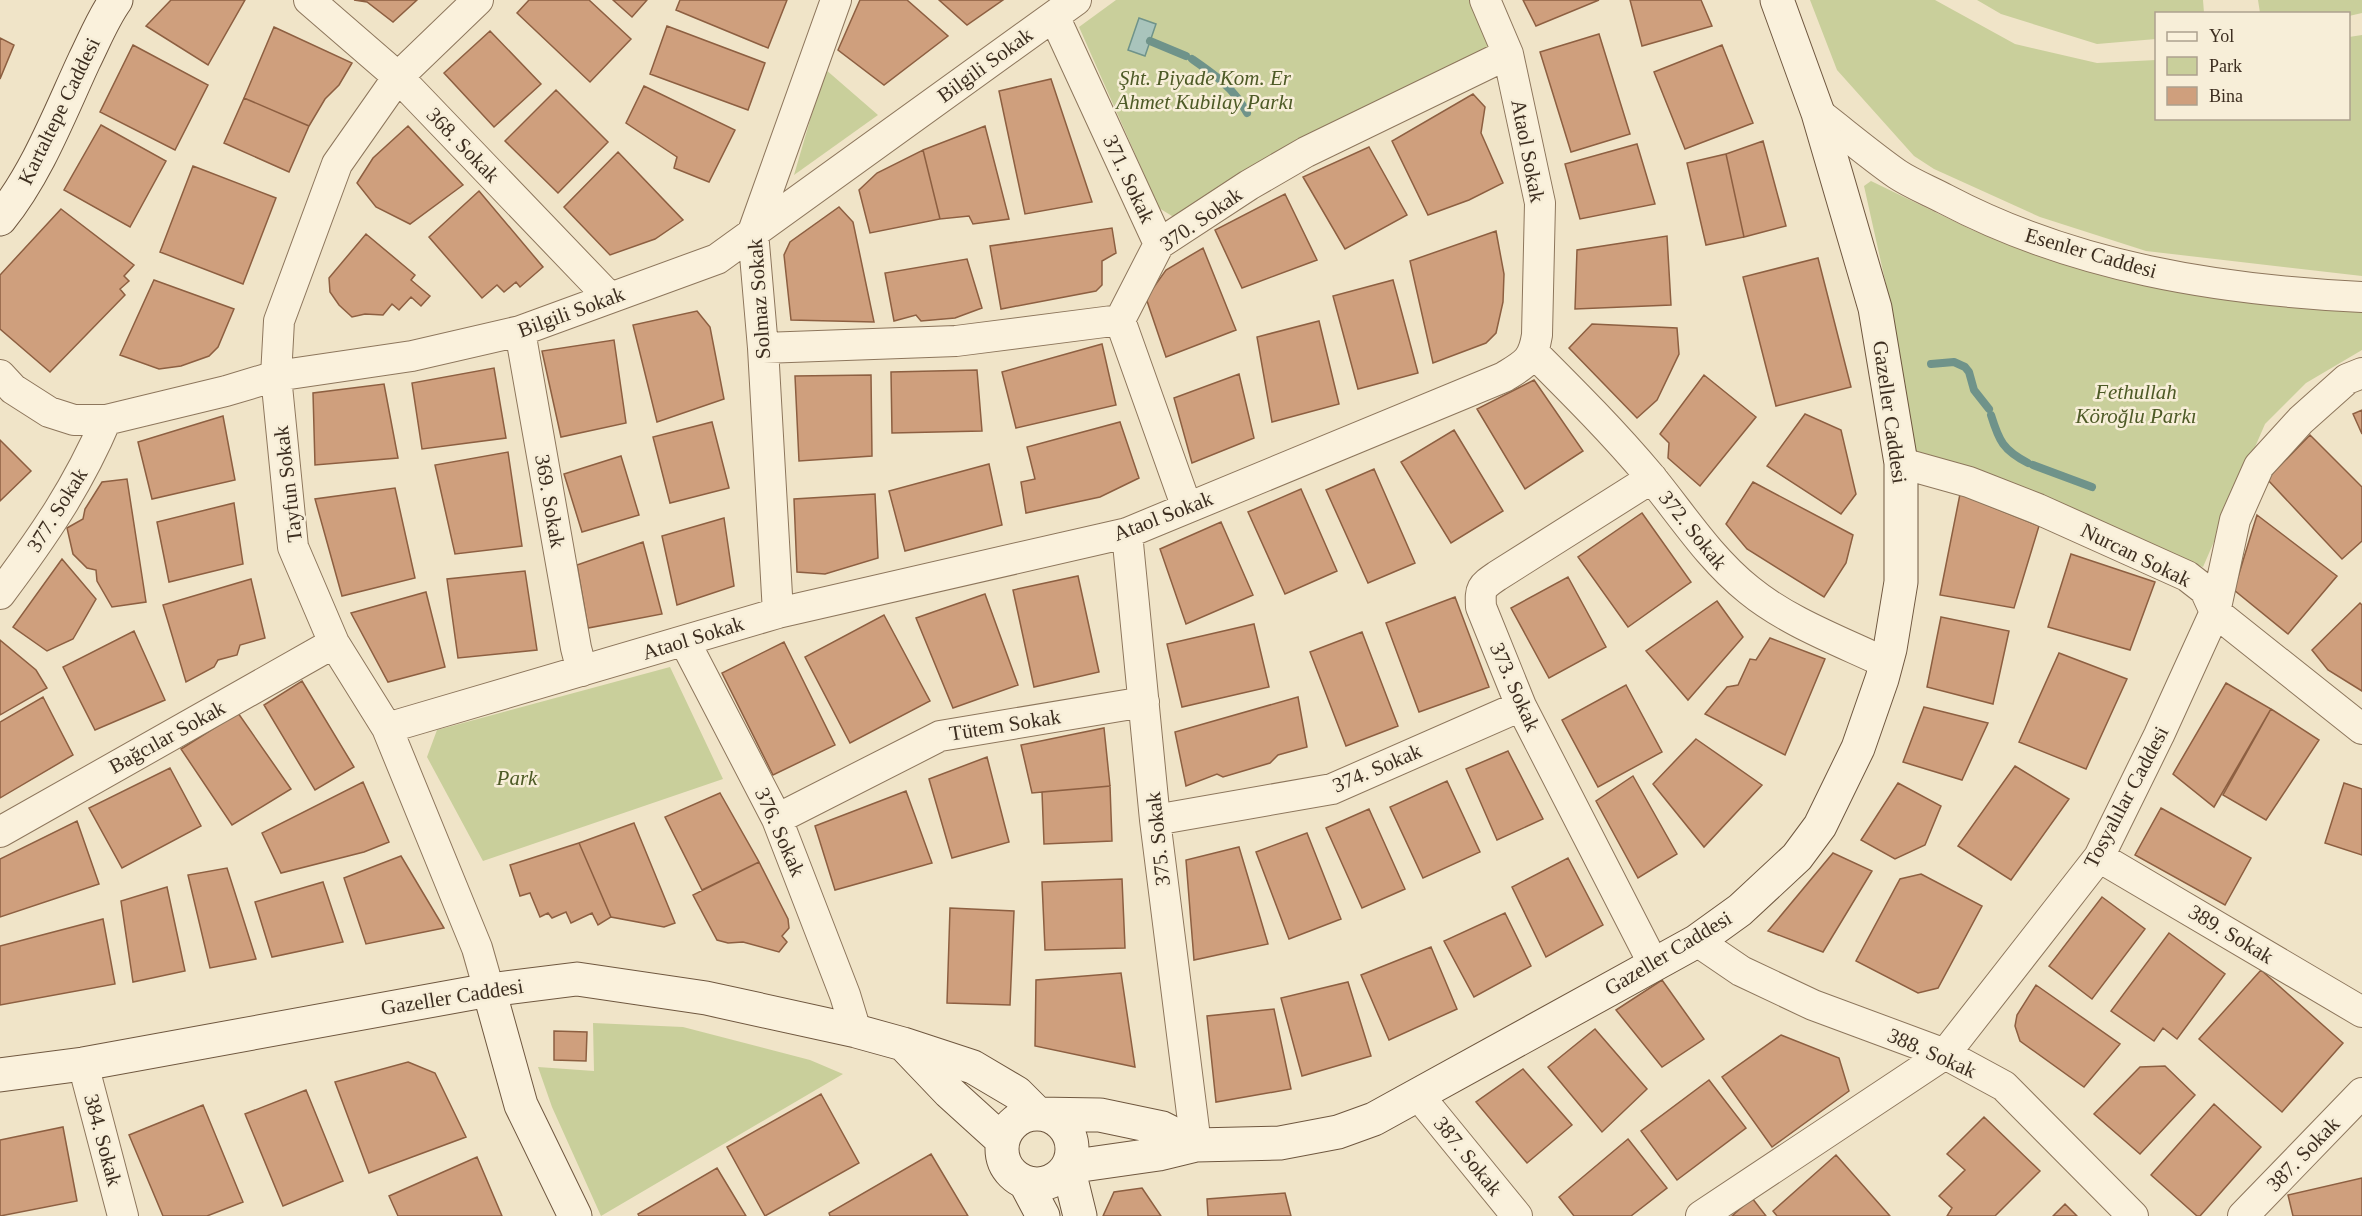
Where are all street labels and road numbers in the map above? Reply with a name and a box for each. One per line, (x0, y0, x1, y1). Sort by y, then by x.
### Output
street label: Bilgili Sokak (933, 22, 1038, 107)
street label: Kartaltepe Caddesi (13, 34, 105, 188)
street label: Ataol Sokak (1506, 97, 1550, 205)
street label: 368. Sokak (422, 103, 505, 188)
street label: 371. Sokak (1098, 131, 1160, 227)
street label: 370. Sokak (1155, 182, 1247, 256)
street label: Esenler Caddesi (2022, 223, 2160, 283)
street label: Solmaz Sokak (743, 237, 775, 360)
street label: Bilgili Sokak (515, 281, 628, 342)
street label: Gazeller Caddesi (1868, 339, 1912, 485)
street label: Tayfun Sokak (269, 424, 307, 543)
street label: 369. Sokak (530, 452, 570, 550)
street label: 377. Sokak (22, 463, 92, 556)
street label: Ataol Sokak (1110, 486, 1217, 546)
street label: 372. Sokak (1654, 486, 1732, 575)
street label: Nurcan Sokak (2077, 518, 2195, 592)
street label: Ataol Sokak (640, 611, 747, 665)
street label: 373. Sokak (1485, 639, 1545, 736)
street label: Bağcılar Sokak (105, 695, 230, 779)
street label: Tütem Sokak (948, 704, 1063, 746)
street label: Tosyalılar Caddesi (2079, 722, 2173, 872)
street label: 374. Sokak (1329, 738, 1426, 798)
street label: 376. Sokak (750, 784, 810, 881)
street label: 375. Sokak (1141, 790, 1175, 887)
street label: 389. Sokak (2184, 899, 2278, 969)
street label: Gazeller Caddesi (1600, 906, 1736, 1000)
street label: Gazeller Caddesi (379, 974, 525, 1020)
street label: 388. Sokak (1884, 1023, 1981, 1083)
street label: 384. Sokak (79, 1091, 127, 1189)
street label: 387. Sokak (2262, 1111, 2345, 1196)
street label: 387. Sokak (1429, 1112, 1507, 1201)

